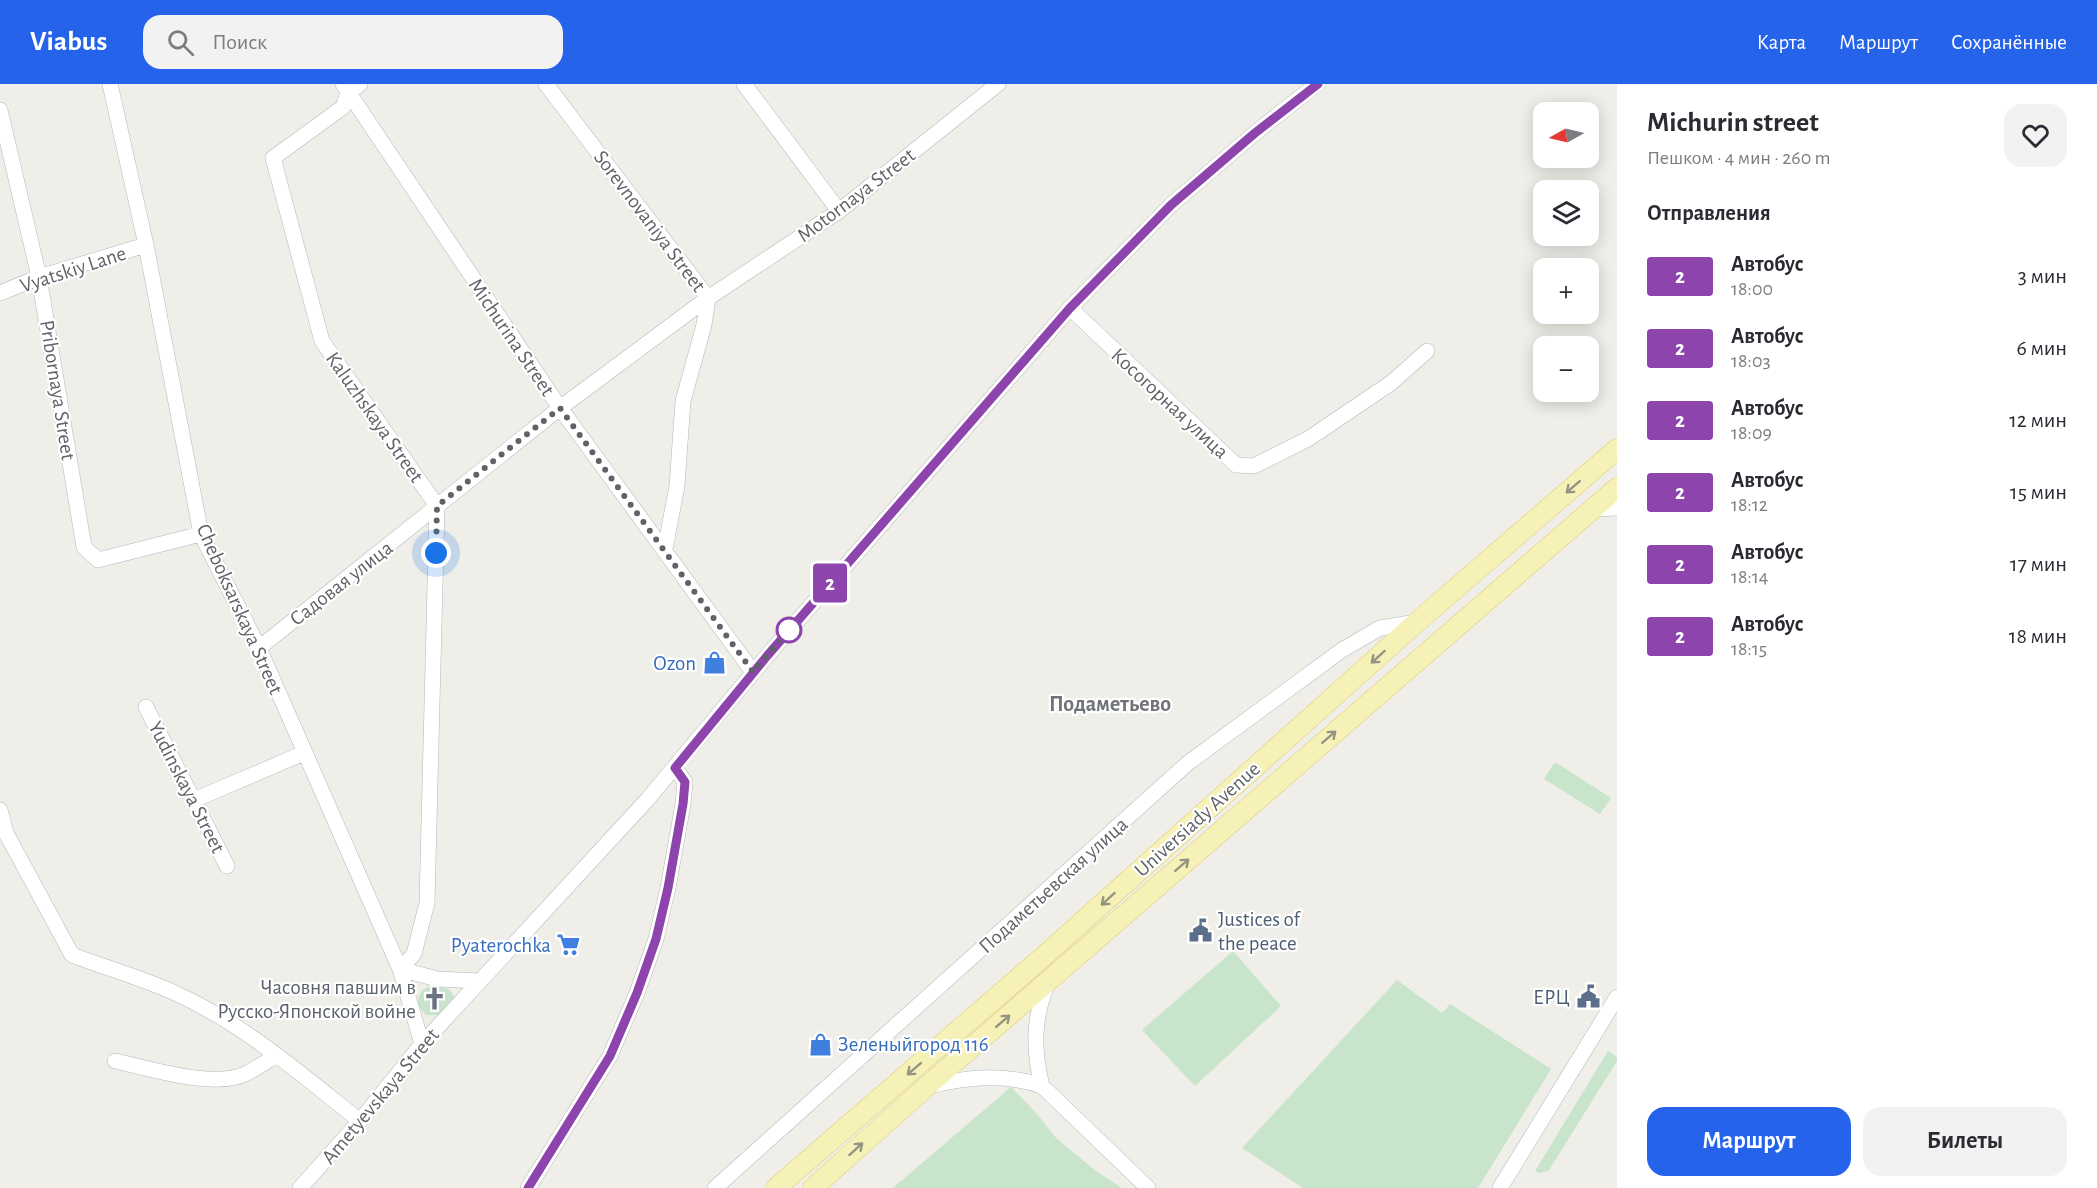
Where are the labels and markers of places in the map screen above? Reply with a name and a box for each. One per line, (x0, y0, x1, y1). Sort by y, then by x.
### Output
unlabelled marker (776, 617, 802, 643)
shop icon: Ozon (701, 650, 727, 676)
place label: Ozon (653, 653, 696, 674)
place label: Justices of the peace (1218, 909, 1301, 954)
public building icon: Justices of the peace (1187, 918, 1213, 944)
supermarket icon: Pyaterochka (556, 932, 582, 958)
place label: Pyaterochka (451, 935, 551, 956)
place label: Часовня павшим в Русско-Японской войне (217, 977, 416, 1022)
public building icon: ЕРЦ (1575, 984, 1601, 1010)
church icon: Часовня павшим в Русско-Японской войне (421, 986, 447, 1012)
place label: ЕРЦ (1533, 987, 1570, 1008)
shop icon: Зеленыйгород 116 (807, 1031, 833, 1057)
place label: Зеленыйгород 116 (838, 1034, 989, 1055)

